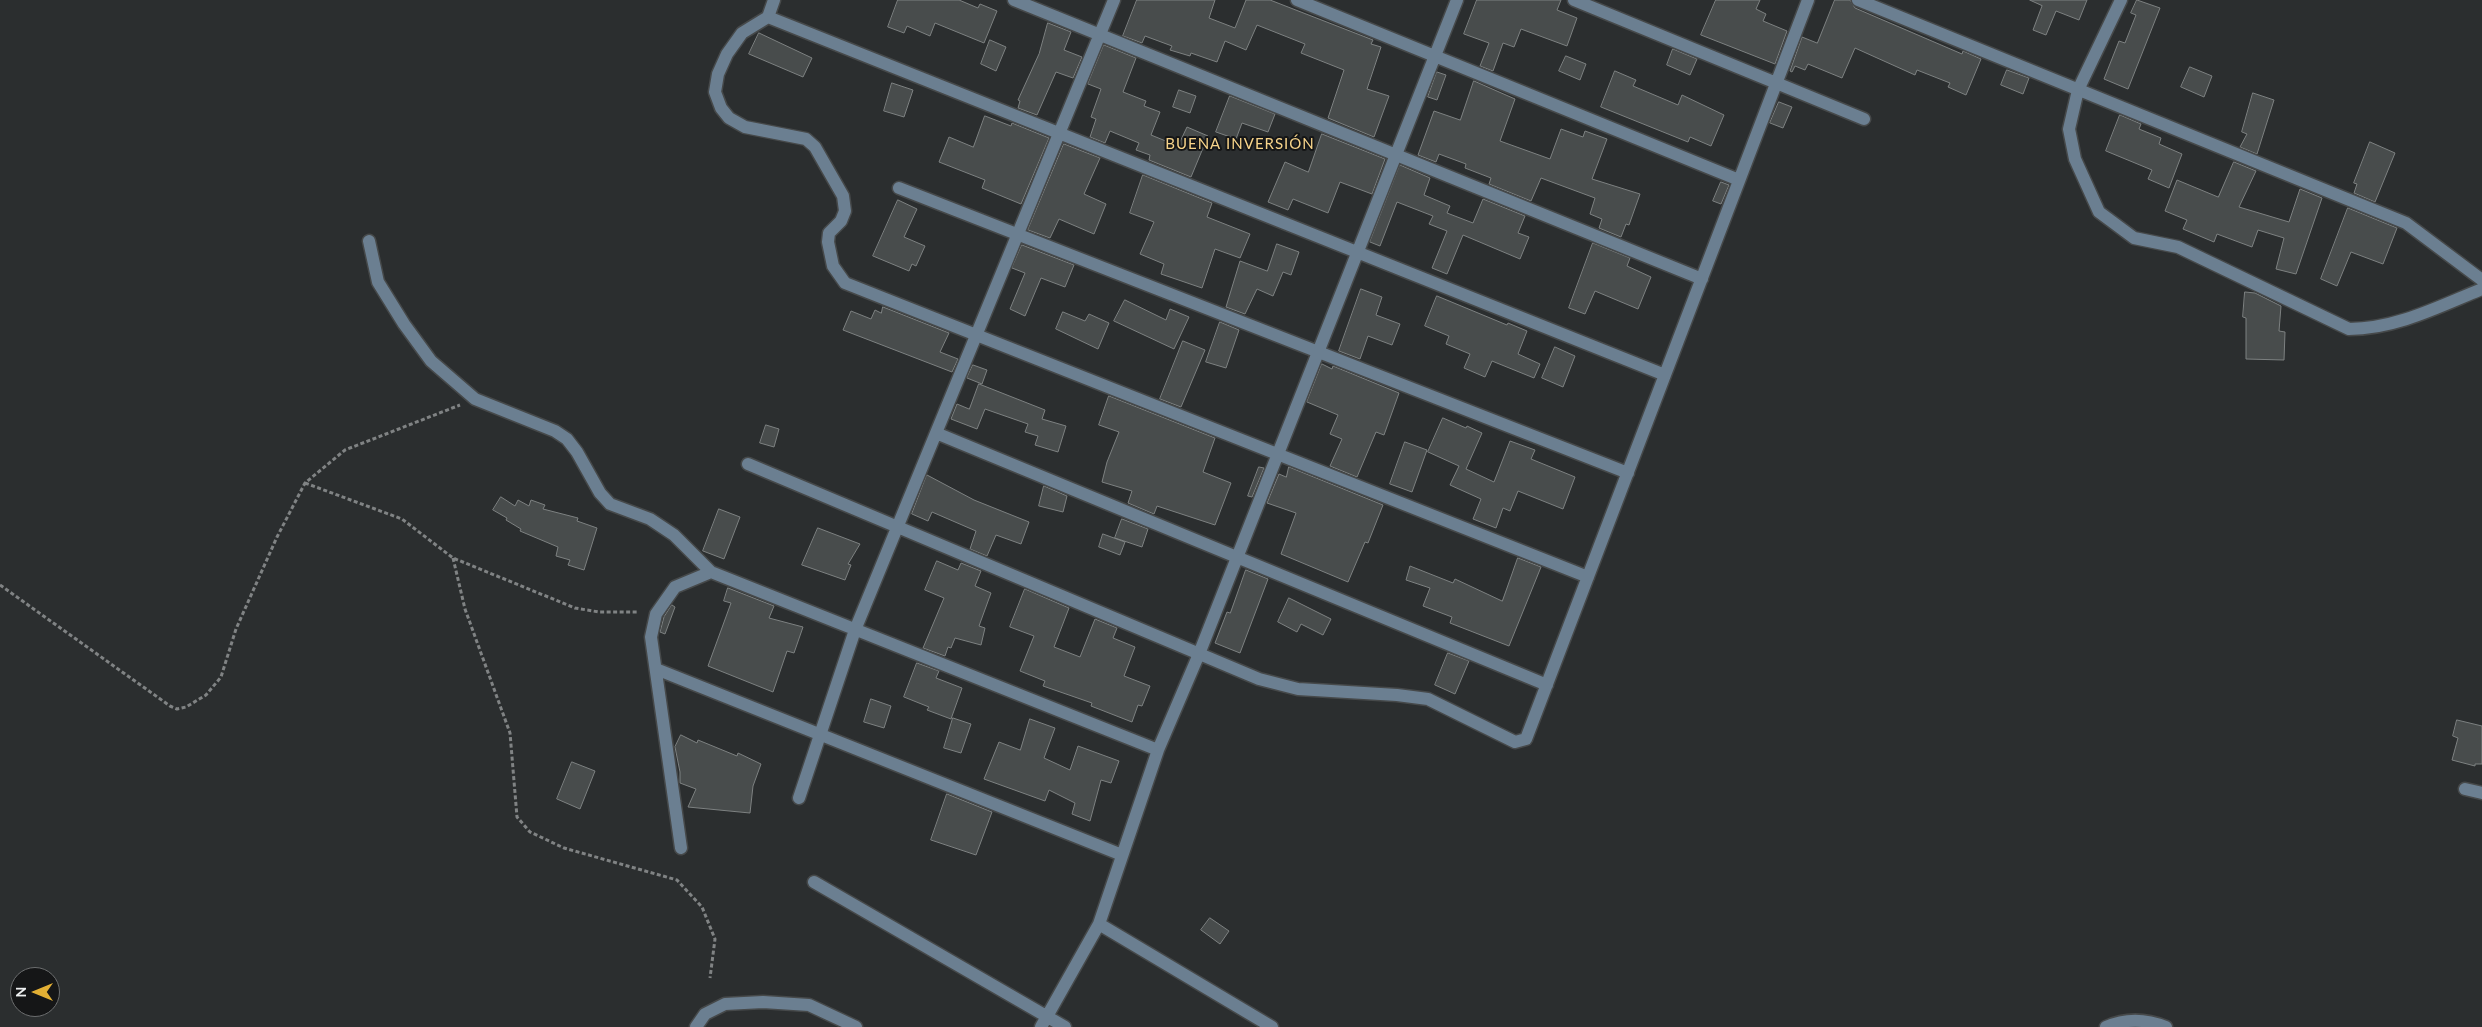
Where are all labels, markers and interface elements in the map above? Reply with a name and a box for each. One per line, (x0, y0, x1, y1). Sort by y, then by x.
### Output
district label: BUENA INVERSIÓN (1163, 135, 1317, 153)
north arrow (10, 967, 60, 1017)
text: N (12, 987, 29, 997)

